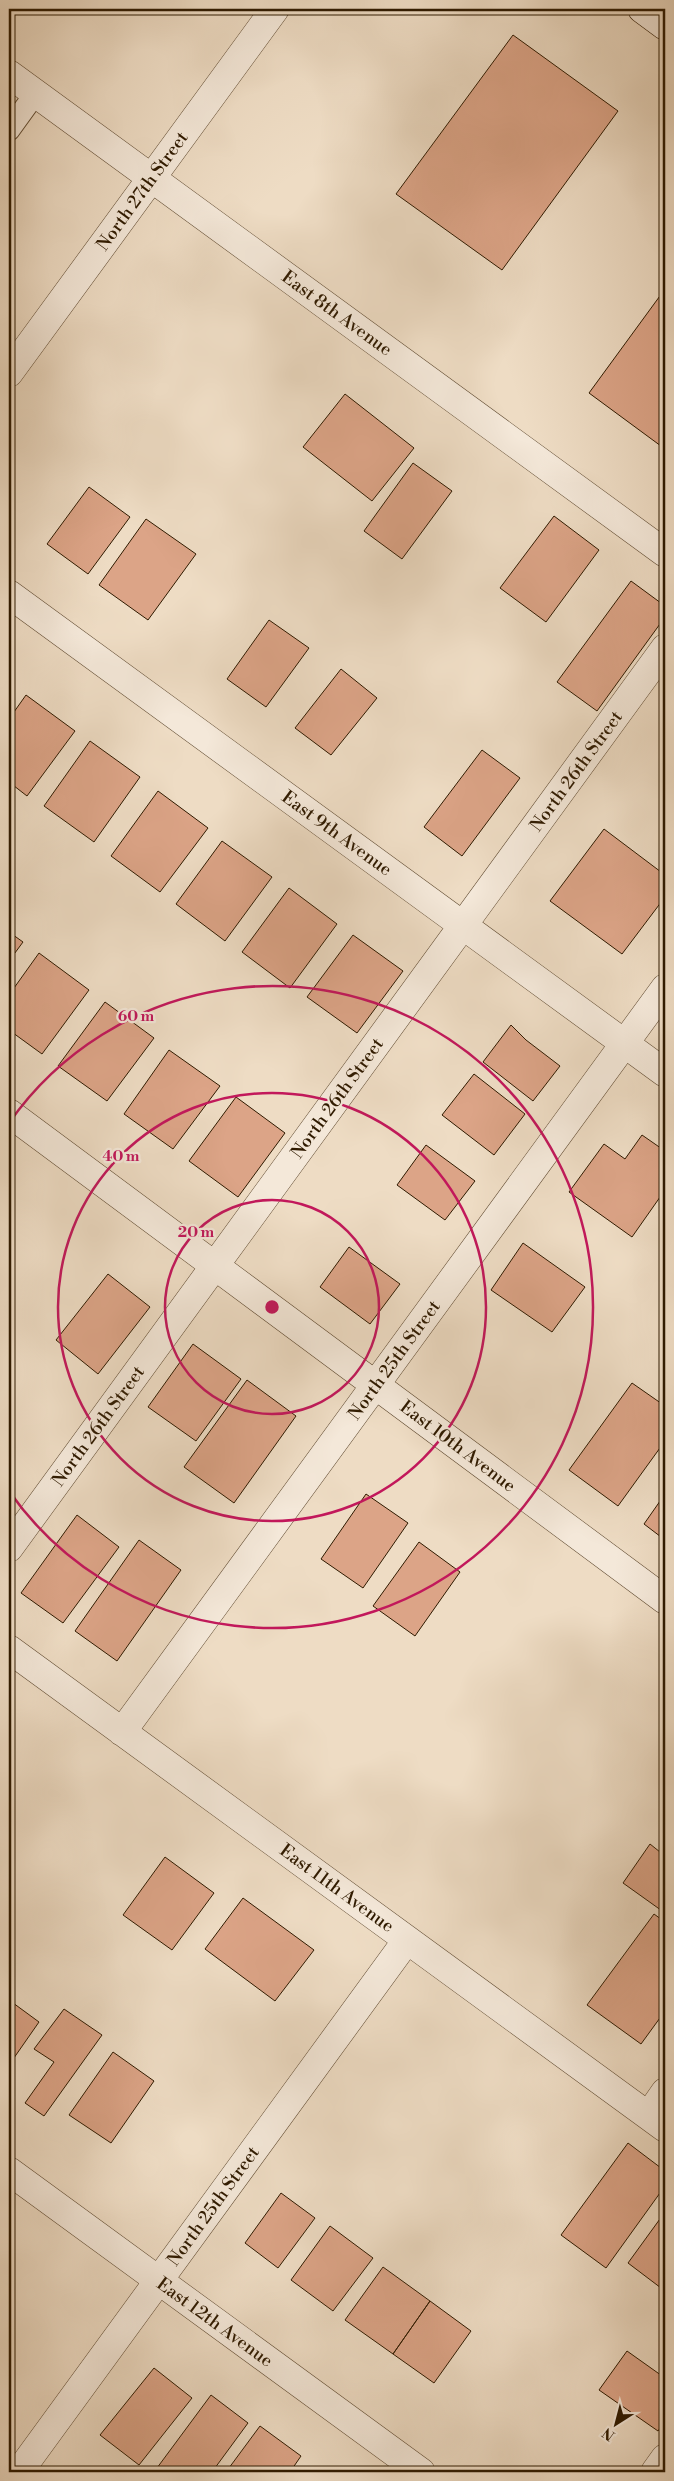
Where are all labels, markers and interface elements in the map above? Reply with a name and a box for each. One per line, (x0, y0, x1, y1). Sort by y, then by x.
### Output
street label: North 27th Street (91, 127, 194, 255)
street label: East 8th Avenue (277, 266, 396, 361)
street label: North 26th Street (525, 706, 628, 836)
street label: East 9th Avenue (277, 786, 396, 881)
text: 60 m (118, 1007, 155, 1026)
street label: North 26th Street (286, 1033, 389, 1163)
text: 40 m (102, 1147, 140, 1166)
text: 20 m (178, 1223, 215, 1242)
street label: North 25th Street (343, 1295, 446, 1425)
centre of rings (263, 1298, 281, 1316)
street label: North 26th Street (47, 1361, 150, 1491)
street label: East 10th Avenue (395, 1395, 520, 1497)
street label: East 11th Avenue (275, 1839, 399, 1938)
street label: North 25th Street (162, 2141, 265, 2271)
street label: East 12th Avenue (152, 2272, 277, 2372)
north arrow (592, 2398, 642, 2448)
text: N (599, 2423, 619, 2444)

